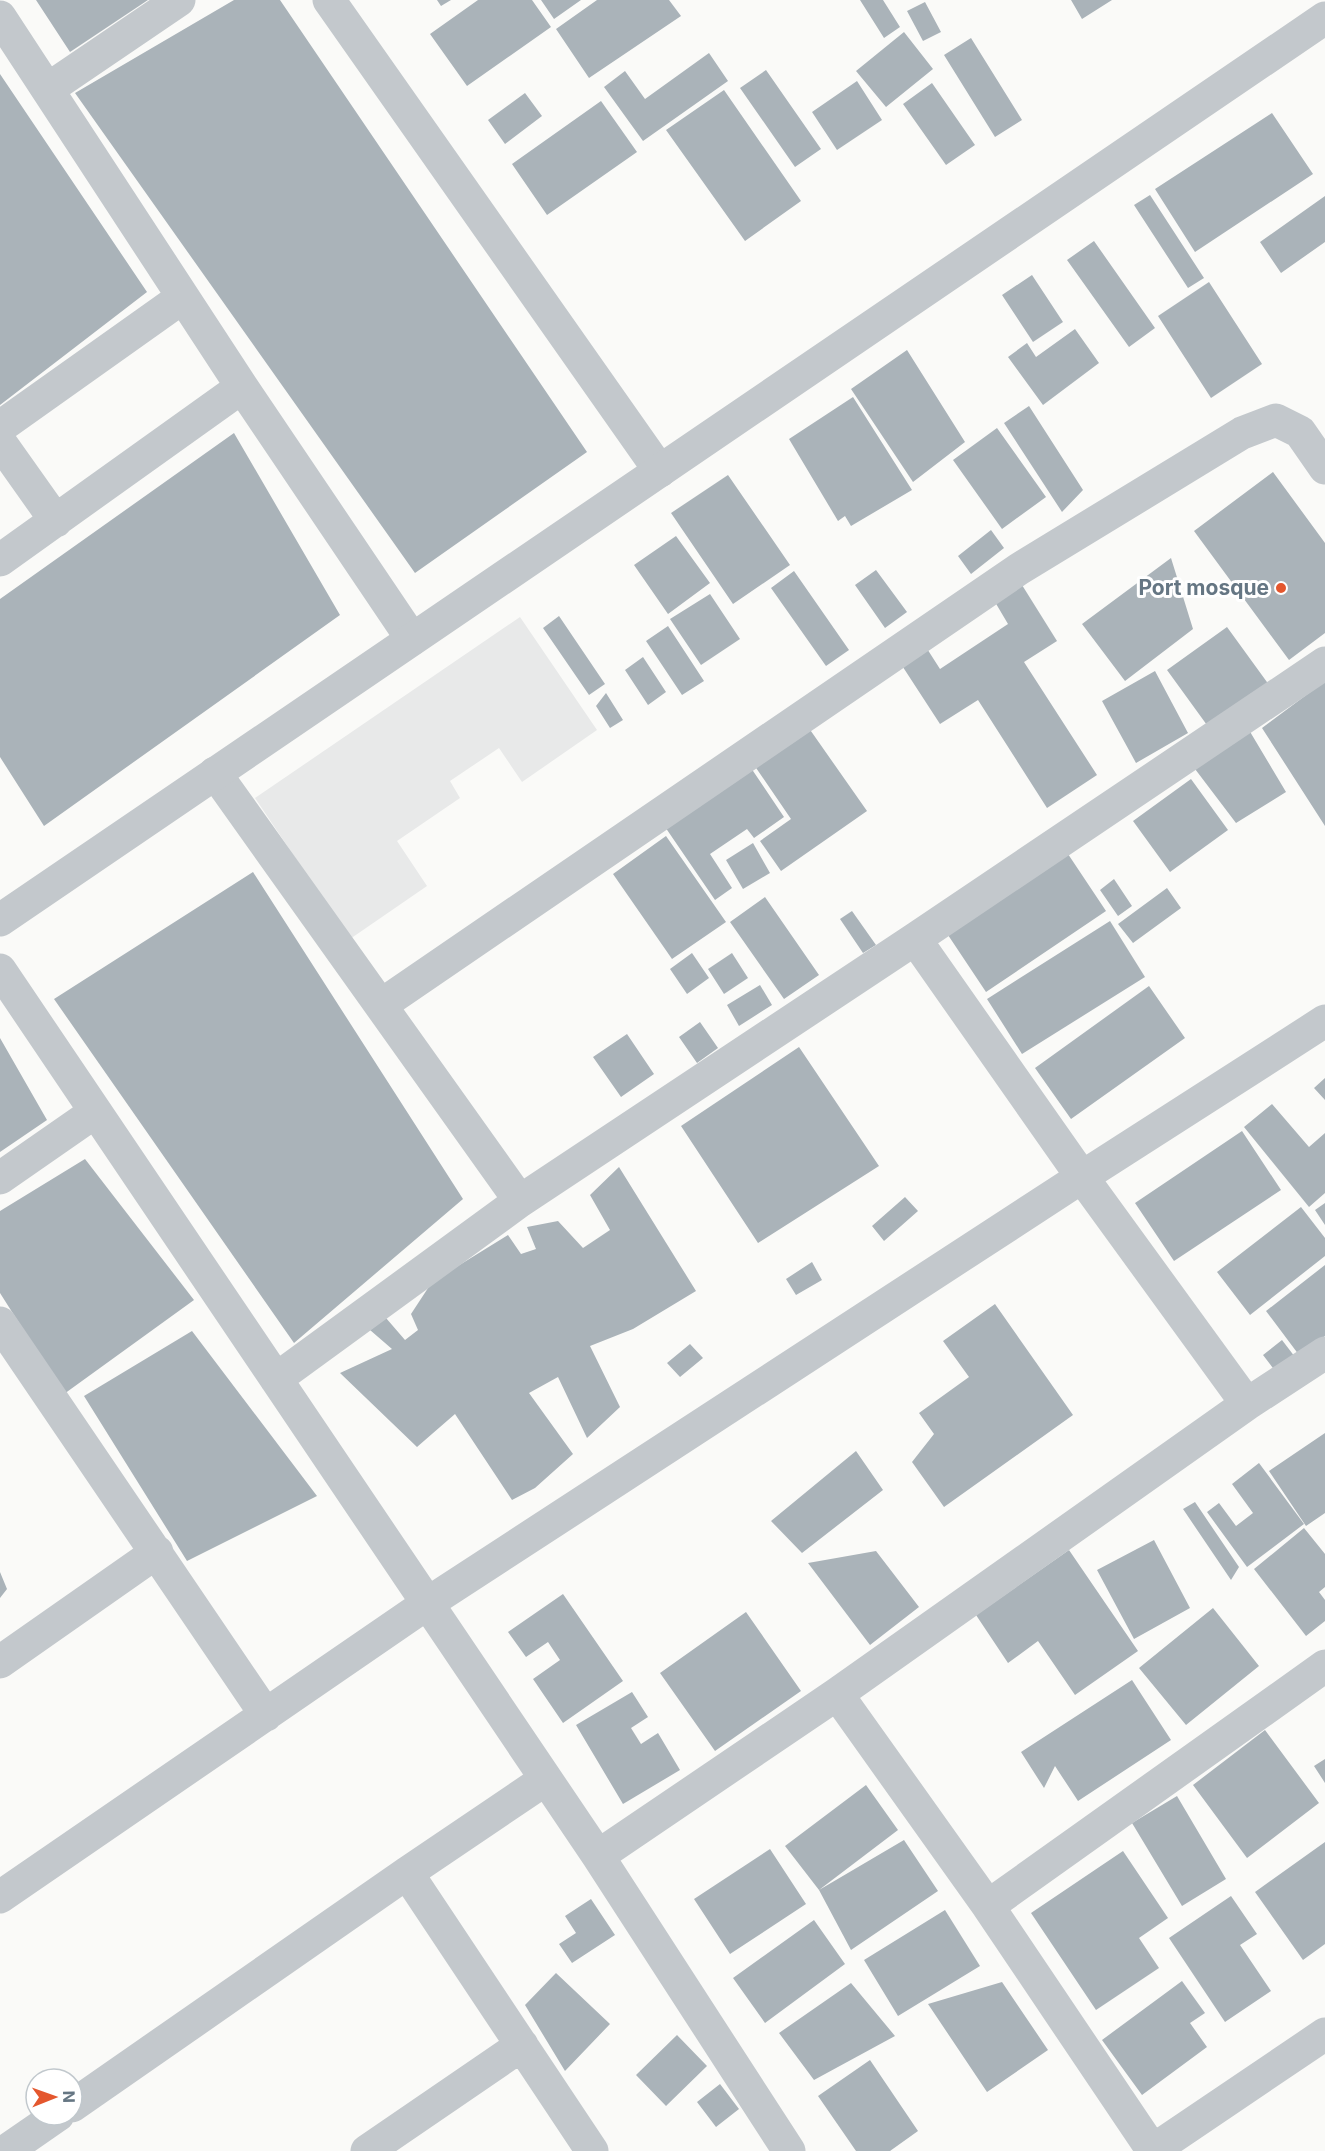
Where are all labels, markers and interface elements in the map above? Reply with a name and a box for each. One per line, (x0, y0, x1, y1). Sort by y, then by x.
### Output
place label: Port mosque (1138, 575, 1269, 600)
marker: Port mosque (1274, 581, 1288, 595)
north arrow (24, 2067, 84, 2127)
text: N (59, 2090, 79, 2103)

